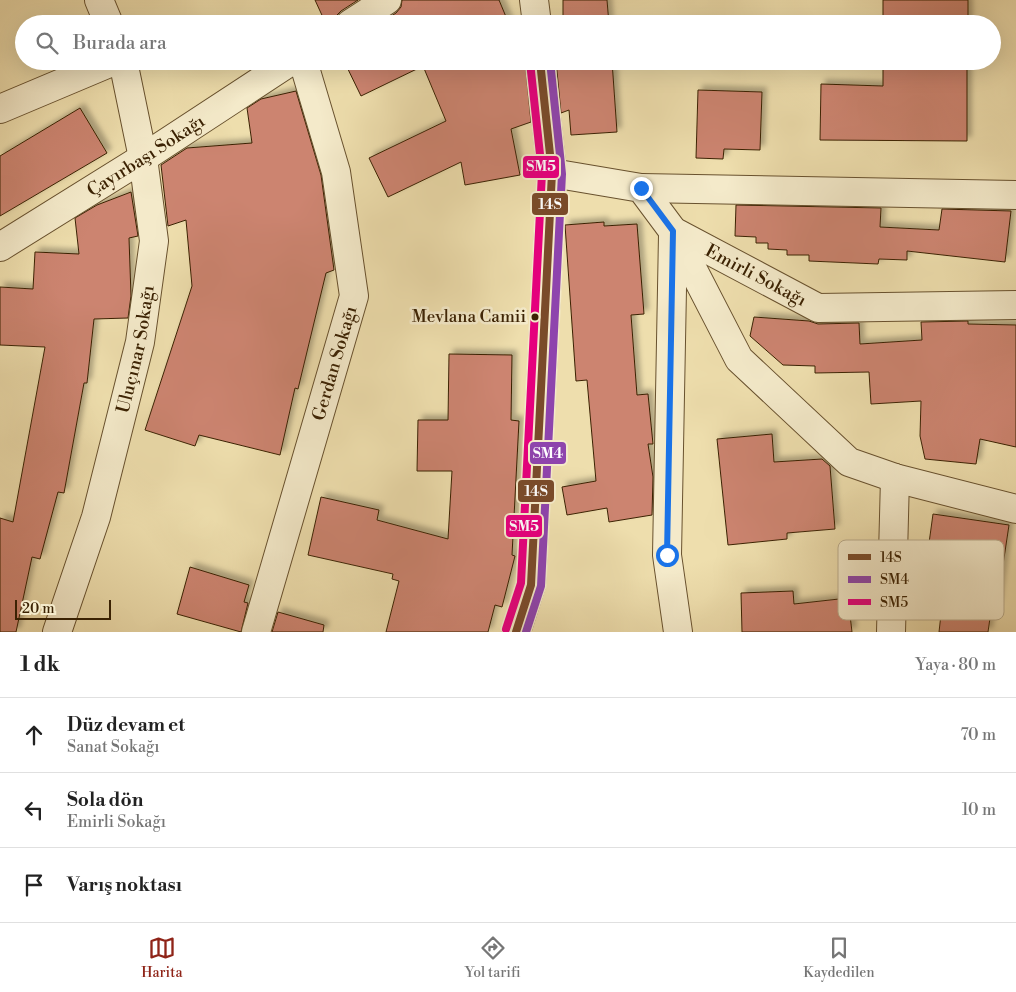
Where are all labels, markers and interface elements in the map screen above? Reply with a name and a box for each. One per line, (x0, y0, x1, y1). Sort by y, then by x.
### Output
search box (15, 15, 1001, 70)
icon: search (33, 29, 61, 57)
text: Burada ara (73, 31, 167, 55)
street label: Çayırbaşı Sokağı (82, 109, 209, 202)
line badge: SM5 (522, 155, 560, 179)
text: SM5 (526, 158, 556, 176)
route end (630, 177, 653, 200)
line badge: 14S (531, 192, 569, 216)
text: 14S (538, 196, 562, 214)
street label: Emirli Sokağı (702, 239, 811, 311)
street label: Uluçınar Sokağı (111, 284, 159, 416)
street label: Gerdan Sokağı (307, 303, 362, 423)
place label: Mevlana Camii (412, 306, 526, 328)
marker: Mevlana Camii (530, 312, 540, 322)
line badge: SM4 (529, 441, 567, 465)
text: SM4 (533, 445, 563, 463)
line badge: 14S (517, 479, 555, 503)
text: 14S (524, 483, 548, 501)
line badge: SM5 (505, 514, 543, 538)
text: SM5 (509, 518, 539, 536)
legend (838, 540, 1004, 620)
route start (656, 544, 679, 567)
text: 14S (880, 549, 902, 567)
text: SM4 (880, 571, 909, 589)
text: SM5 (880, 594, 908, 612)
scale bar (15, 597, 111, 620)
text: 20 m (22, 600, 54, 618)
text: 1 dk (20, 652, 60, 678)
text: Yaya · 80 m (916, 655, 996, 675)
text: Düz devam et (67, 713, 185, 737)
icon: ahead (20, 721, 48, 749)
text: 70 m (960, 725, 996, 745)
text: Sanat Sokağı (67, 737, 160, 757)
text: Sola dön (67, 788, 143, 812)
icon: left (20, 796, 48, 824)
text: 10 m (962, 800, 996, 820)
text: Emirli Sokağı (67, 812, 166, 832)
icon: arrive (20, 871, 48, 899)
text: Varış noktası (67, 873, 182, 897)
tab: Harita (141, 934, 183, 982)
tab: Yol tarifi (465, 934, 521, 982)
tab: Kaydedilen (803, 934, 875, 982)

